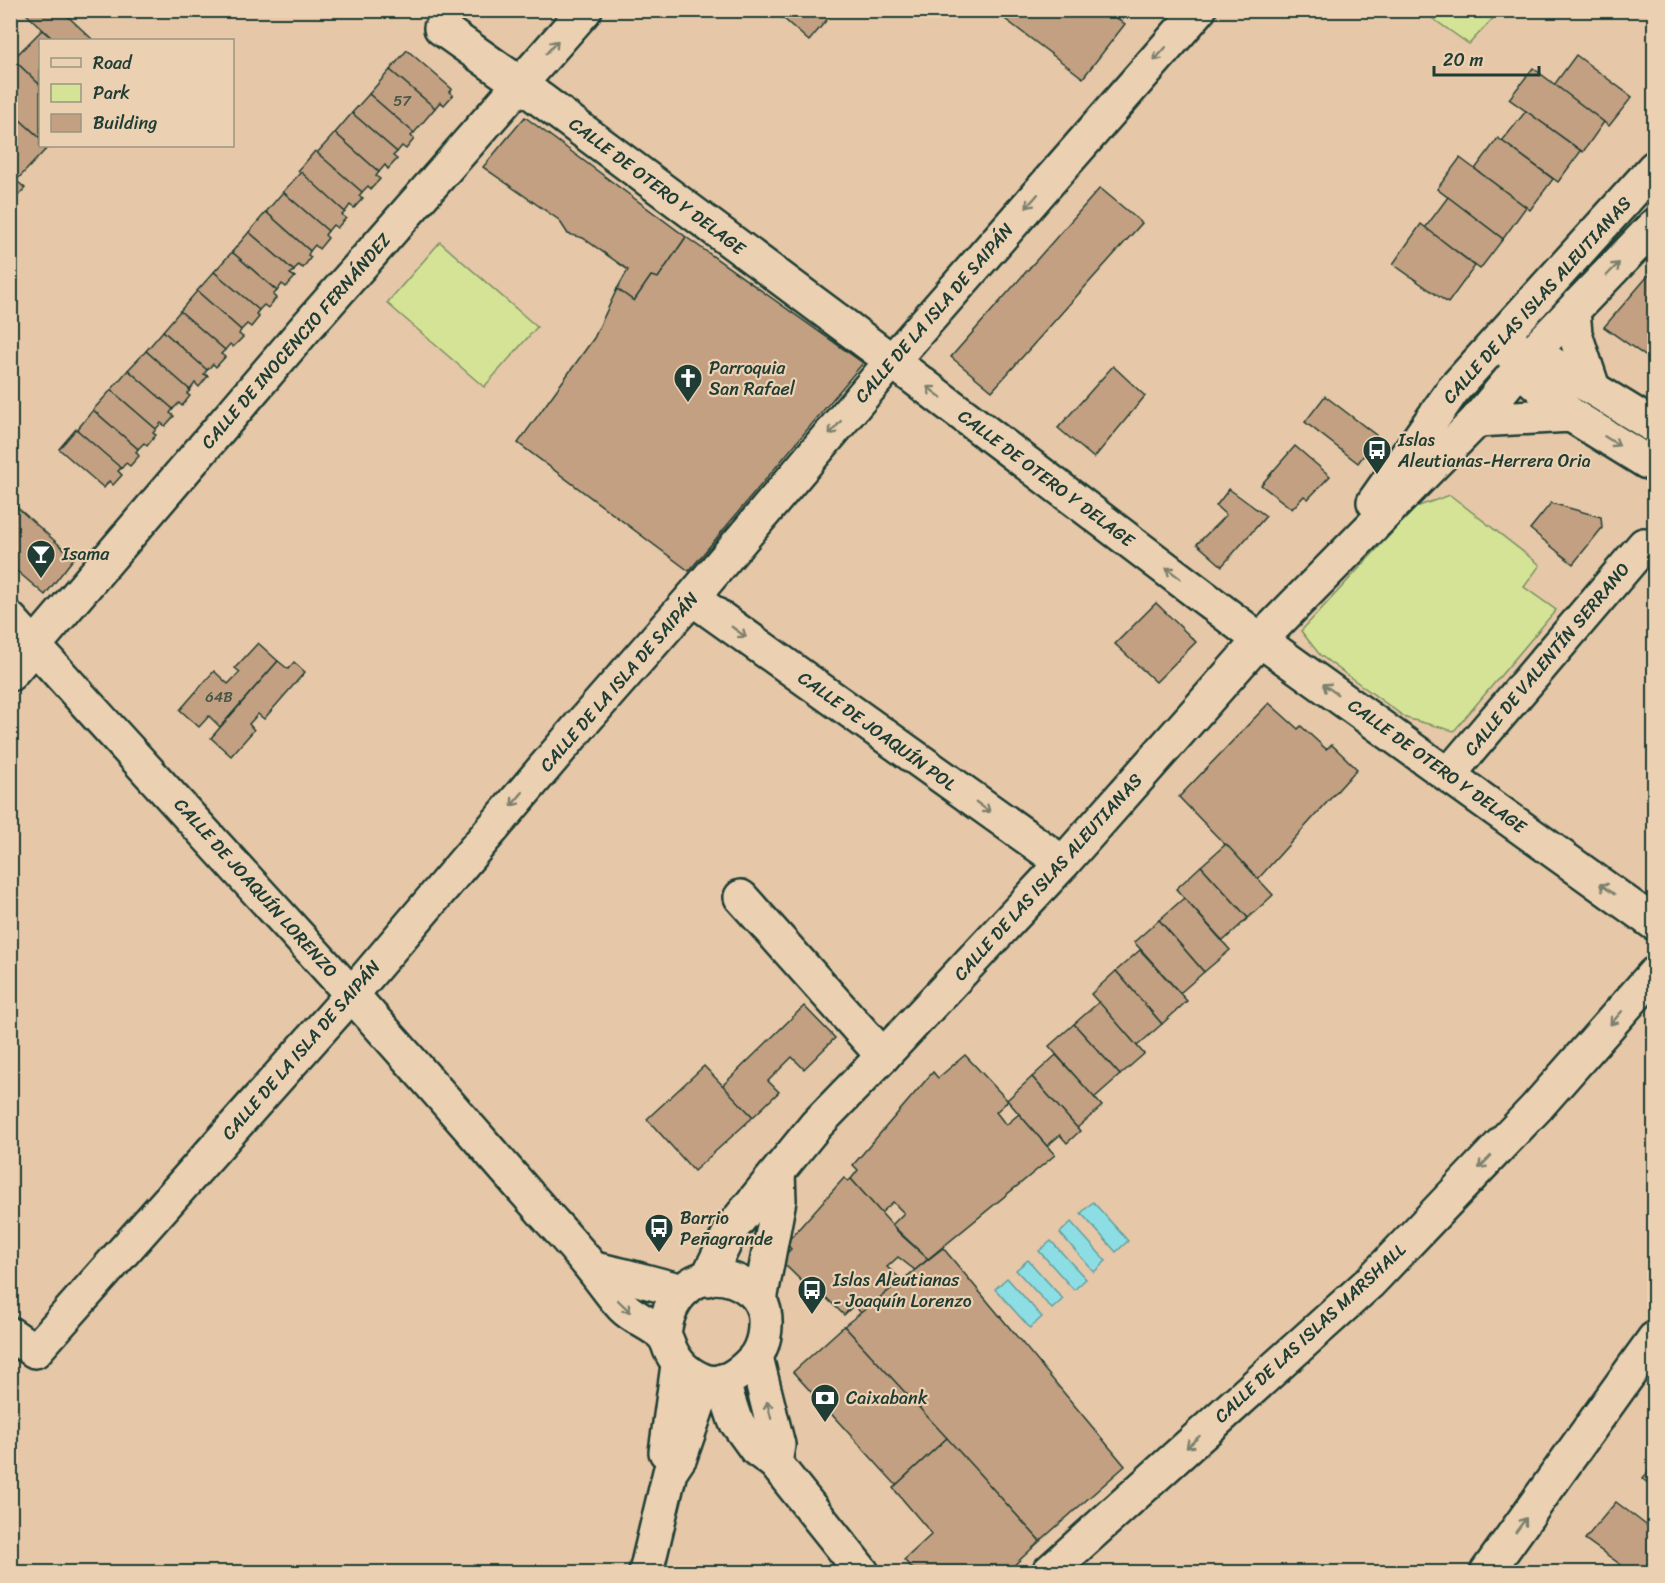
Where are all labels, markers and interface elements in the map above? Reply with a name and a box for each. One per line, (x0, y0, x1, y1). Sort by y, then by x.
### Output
legend (39, 39, 234, 147)
scale bar (1434, 39, 1539, 77)
one-way arrow (545, 40, 559, 55)
text: 20 m (1443, 44, 1483, 76)
text: Road (93, 47, 133, 79)
one-way arrow (1153, 47, 1167, 62)
text: Park (93, 77, 130, 109)
house number: 57 (393, 88, 412, 114)
text: Building (93, 107, 157, 139)
street label: CALLE DE OTERO Y DELAGE (562, 109, 753, 264)
street label: CALLE DE LAS ISLAS ALEUTIANAS (1434, 189, 1640, 411)
one-way arrow (1025, 193, 1039, 208)
street label: CALLE DE LA ISLA DE SAIPÁN (846, 215, 1022, 410)
street label: CALLE DE INOCENCIO FERNÁNDEZ (193, 225, 400, 456)
one-way arrow (1606, 261, 1621, 276)
place label: Parroquia San Rafael (709, 352, 796, 405)
church icon: Parroquia San Rafael (672, 362, 704, 404)
one-way arrow (926, 386, 942, 399)
street label: CALLE DE OTERO Y DELAGE (951, 401, 1142, 556)
one-way arrow (828, 420, 842, 435)
place label: Islas Aleutianas-Herrera Oria (1397, 424, 1591, 477)
bus stop icon: Islas Aleutianas-Herrera Oria (1361, 434, 1393, 476)
one-way arrow (1603, 435, 1620, 447)
bar icon: Isama (25, 538, 57, 580)
place label: Isama (61, 538, 110, 570)
street label: CALLE DE VALENTÍN SERRANO (1456, 555, 1638, 763)
one-way arrow (1165, 567, 1181, 580)
street label: CALLE DE LA ISLA DE SAIPÁN (531, 584, 707, 779)
one-way arrow (731, 626, 747, 638)
street label: CALLE DE JOAQUÍN POL (791, 662, 964, 800)
one-way arrow (1322, 683, 1338, 695)
house number: 64B (205, 684, 233, 710)
street label: CALLE DE OTERO Y DELAGE (1341, 690, 1534, 843)
street label: CALLE DE LAS ISLAS ALEUTIANAS (945, 766, 1151, 988)
street label: CALLE DE JOAQUÍN LORENZO (166, 790, 346, 986)
one-way arrow (510, 791, 524, 806)
one-way arrow (975, 800, 991, 813)
one-way arrow (1600, 883, 1616, 895)
street label: CALLE DE LA ISLA DE SAIPÁN (213, 952, 389, 1147)
one-way arrow (1609, 1010, 1623, 1025)
one-way arrow (1477, 1154, 1492, 1169)
place label: Barrio Peñagrande (680, 1202, 773, 1255)
bus stop icon: Barrio Peñagrande (643, 1212, 675, 1254)
street label: CALLE DE LAS ISLAS MARSHALL (1206, 1234, 1414, 1431)
place label: Islas Aleutianas - Joaquín Lorenzo (832, 1264, 972, 1317)
bus stop icon: Islas Aleutianas - Joaquín Lorenzo (796, 1274, 828, 1316)
one-way arrow (617, 1299, 632, 1313)
bank icon: Caixabank (809, 1382, 841, 1424)
place label: Caixabank (846, 1382, 928, 1414)
one-way arrow (763, 1401, 775, 1420)
one-way arrow (1186, 1435, 1201, 1449)
one-way arrow (1515, 1517, 1528, 1533)

